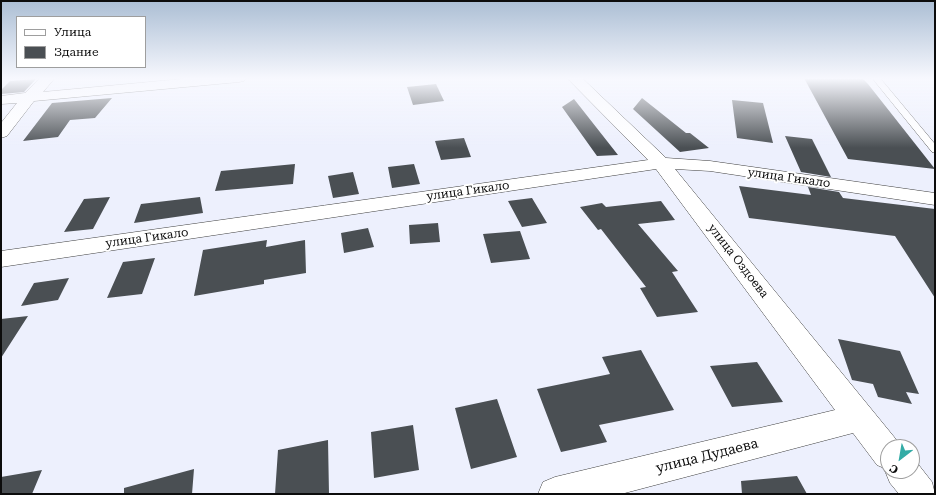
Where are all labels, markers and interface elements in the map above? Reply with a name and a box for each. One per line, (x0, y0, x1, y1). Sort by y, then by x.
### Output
legend (16, 16, 146, 68)
text: Улица (54, 25, 91, 39)
text: Здание (54, 45, 98, 59)
street label: улица Гикало (747, 165, 831, 191)
street label: улица Гикало (426, 178, 510, 204)
street label: улица Оздоева (705, 221, 771, 301)
street label: улица Гикало (105, 225, 189, 251)
street label: улица Дудаева (654, 435, 760, 477)
north arrow (880, 439, 920, 479)
text: С (887, 461, 901, 476)

